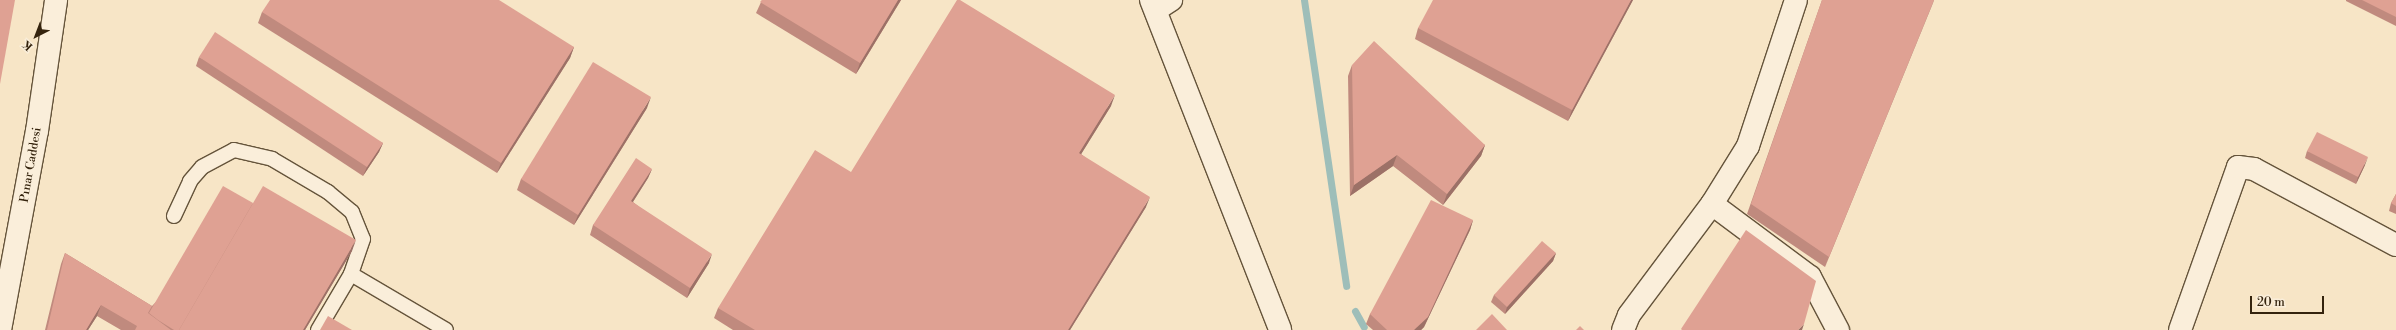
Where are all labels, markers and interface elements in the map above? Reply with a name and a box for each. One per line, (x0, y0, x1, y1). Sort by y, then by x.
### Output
north arrow (16, 16, 56, 56)
text: K (20, 37, 36, 53)
street label: Pınar Caddesi (17, 126, 45, 204)
scale bar (2252, 288, 2326, 314)
text: 20 m (2257, 295, 2285, 310)

